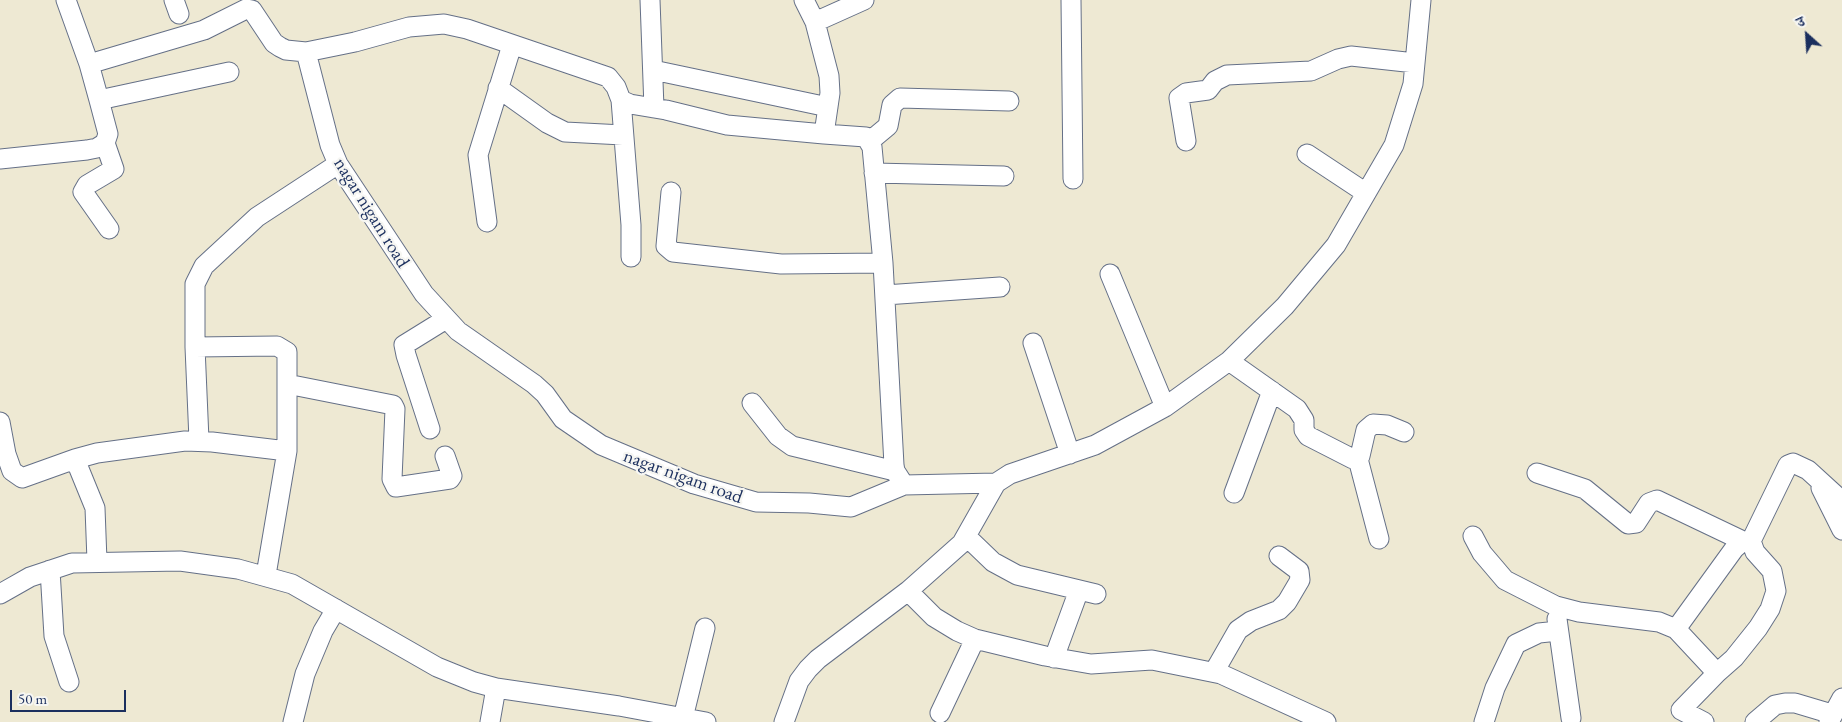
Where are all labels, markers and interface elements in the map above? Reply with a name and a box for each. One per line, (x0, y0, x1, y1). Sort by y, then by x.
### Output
north arrow (1782, 10, 1832, 60)
text: उ (1793, 12, 1808, 31)
street label: nagar nigam road (328, 154, 414, 272)
street label: nagar nigam road (620, 445, 746, 509)
scale bar (12, 680, 129, 712)
text: 50 m (18, 689, 47, 708)

